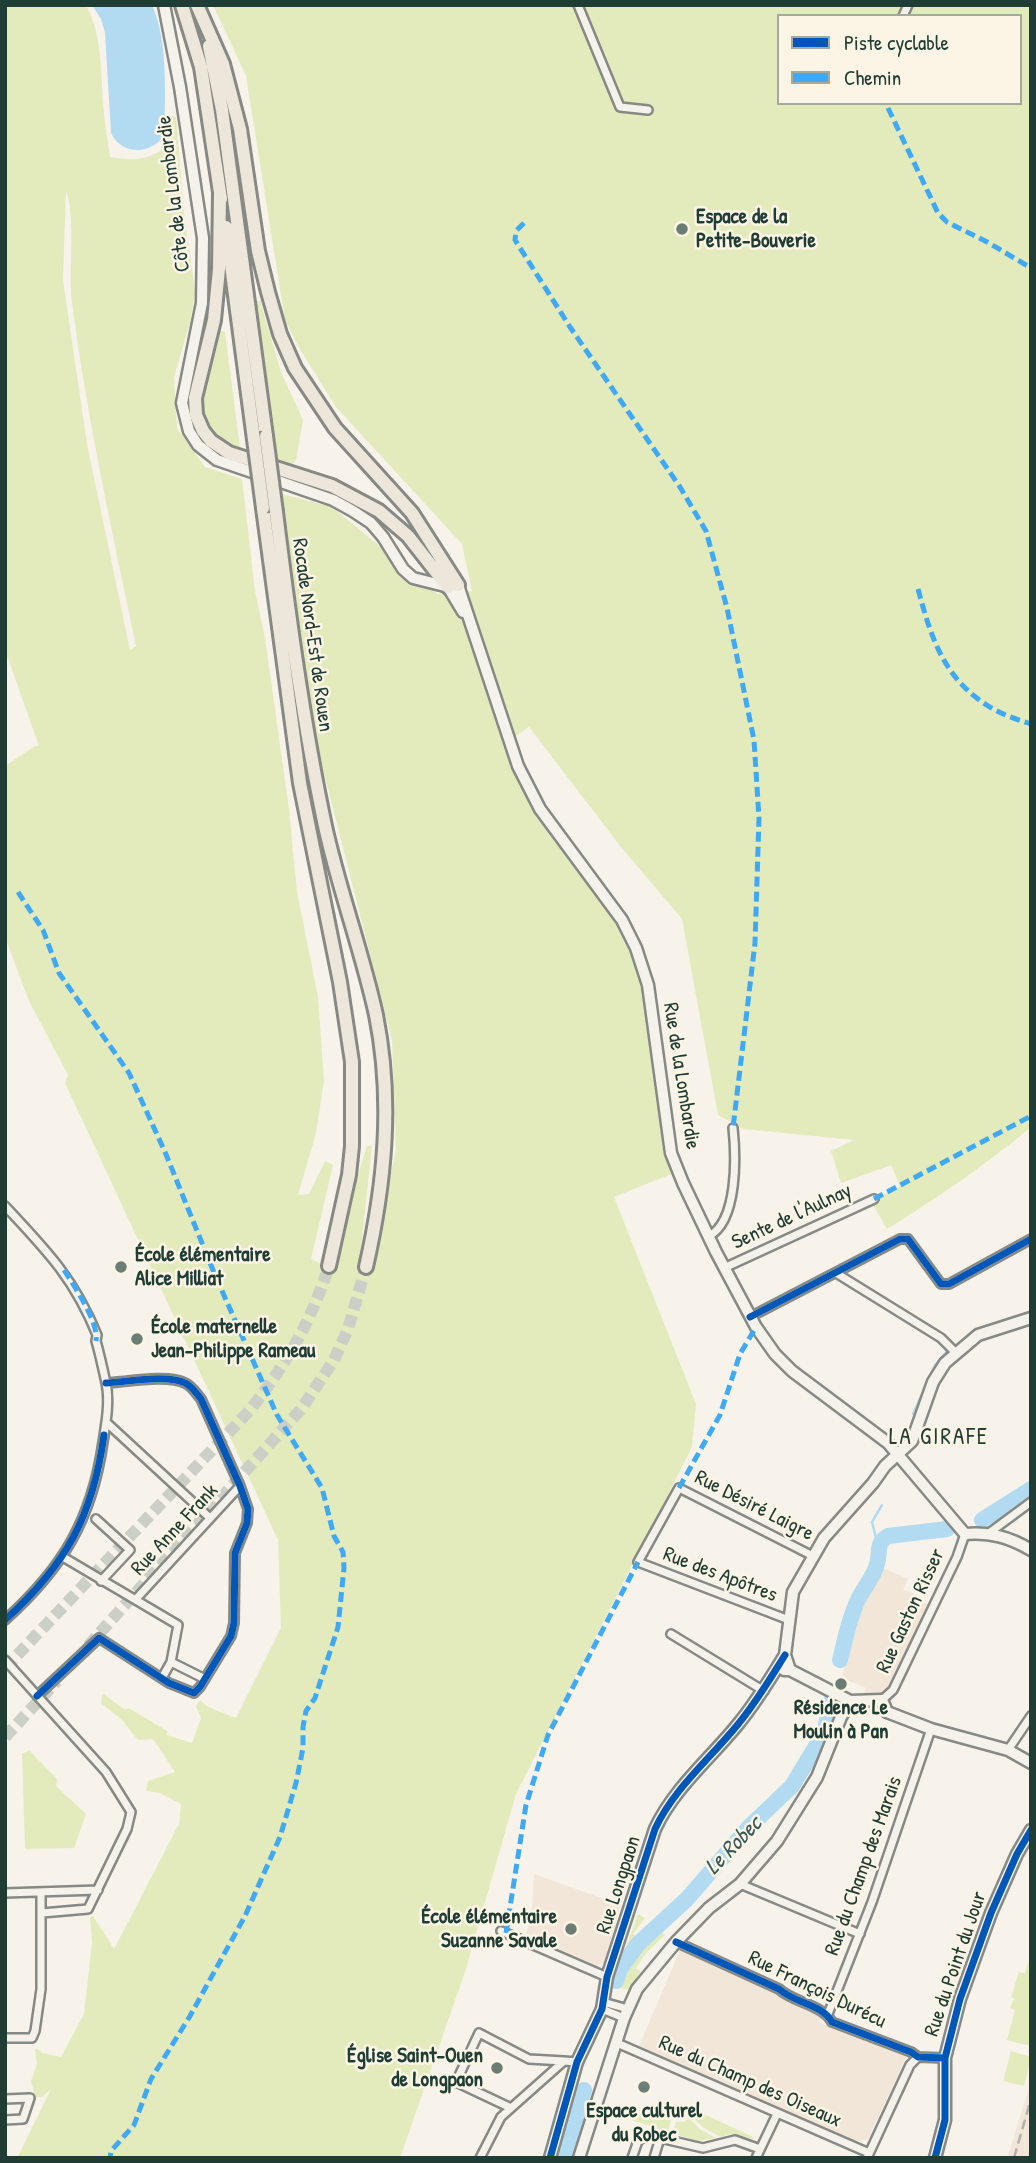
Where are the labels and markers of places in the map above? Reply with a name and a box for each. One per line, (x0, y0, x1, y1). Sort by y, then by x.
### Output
place label: Espace de la Petite-Bouverie (696, 204, 816, 254)
marker: Espace de la Petite-Bouverie (674, 221, 690, 237)
place label: École élémentaire Alice Milliat (135, 1242, 271, 1292)
marker: École élémentaire Alice Milliat (113, 1259, 129, 1275)
place label: École maternelle Jean-Philippe Rameau (151, 1314, 315, 1364)
marker: École maternelle Jean-Philippe Rameau (129, 1331, 145, 1347)
marker: Résidence Le Moulin à Pan (833, 1676, 849, 1692)
place label: Résidence Le Moulin à Pan (794, 1695, 888, 1745)
place label: École élémentaire Suzanne Savale (421, 1904, 557, 1954)
marker: École élémentaire Suzanne Savale (563, 1921, 579, 1937)
place label: Église Saint-Ouen de Longpaon (347, 2043, 483, 2093)
marker: Église Saint-Ouen de Longpaon (489, 2060, 505, 2076)
marker: Espace culturel du Robec (636, 2079, 652, 2095)
place label: Espace culturel du Robec (586, 2098, 702, 2148)

